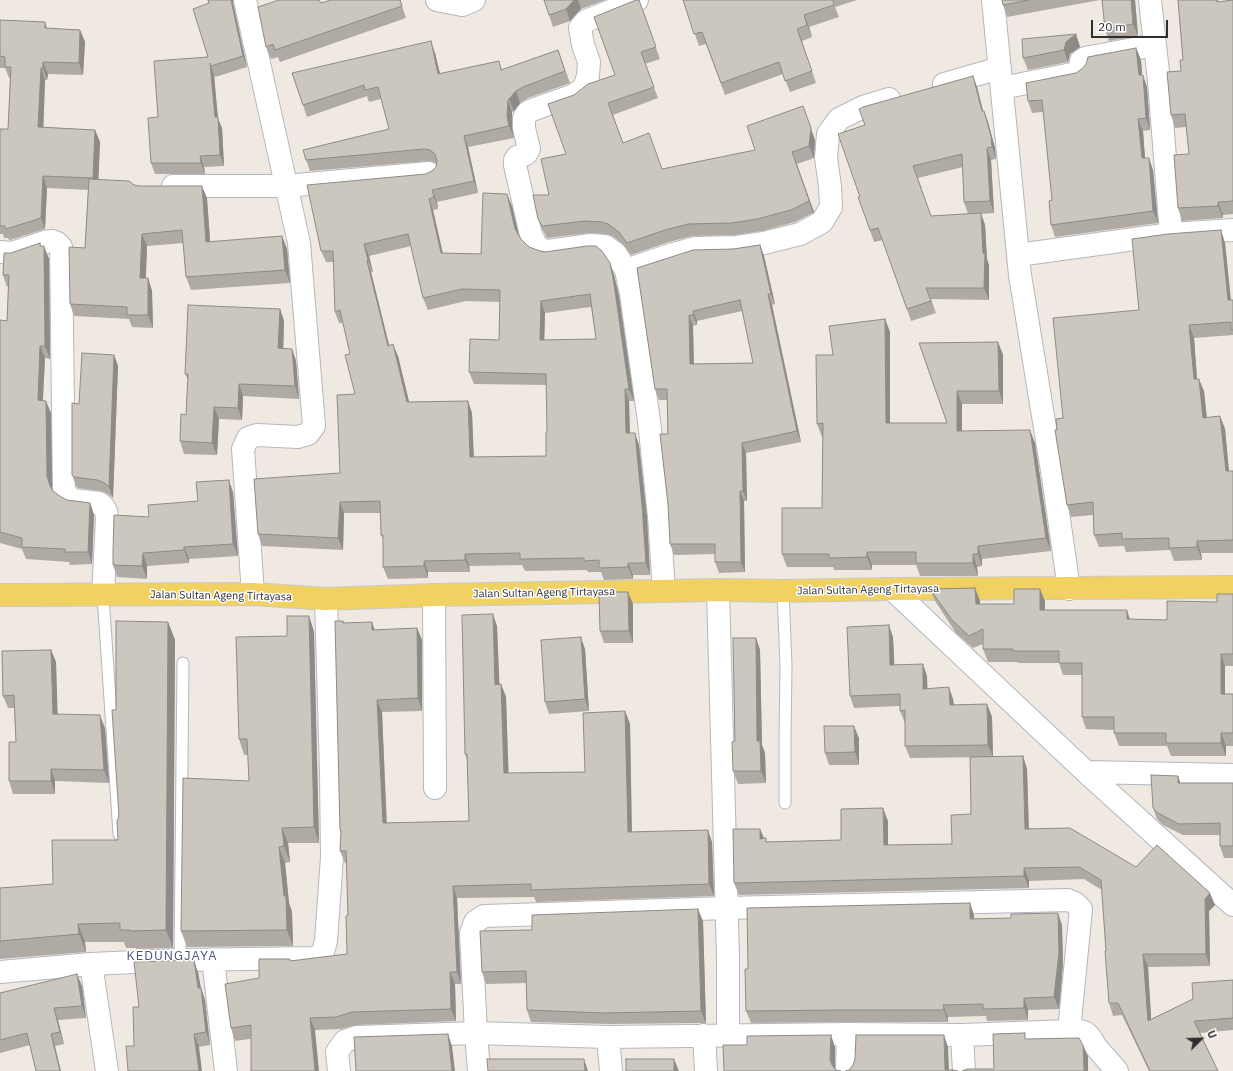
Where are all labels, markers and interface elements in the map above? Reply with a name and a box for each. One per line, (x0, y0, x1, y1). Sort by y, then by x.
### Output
scale bar (1093, 12, 1170, 38)
text: 20 m (1098, 19, 1126, 34)
street label: Jalan Sultan Ageng Tirtayasa (797, 582, 939, 598)
street label: Jalan Sultan Ageng Tirtayasa (473, 585, 615, 601)
street label: Jalan Sultan Ageng Tirtayasa (150, 588, 292, 604)
district label: KEDUNGJAYA (126, 948, 218, 964)
north arrow (1181, 1019, 1221, 1059)
text: U (1204, 1028, 1220, 1041)

